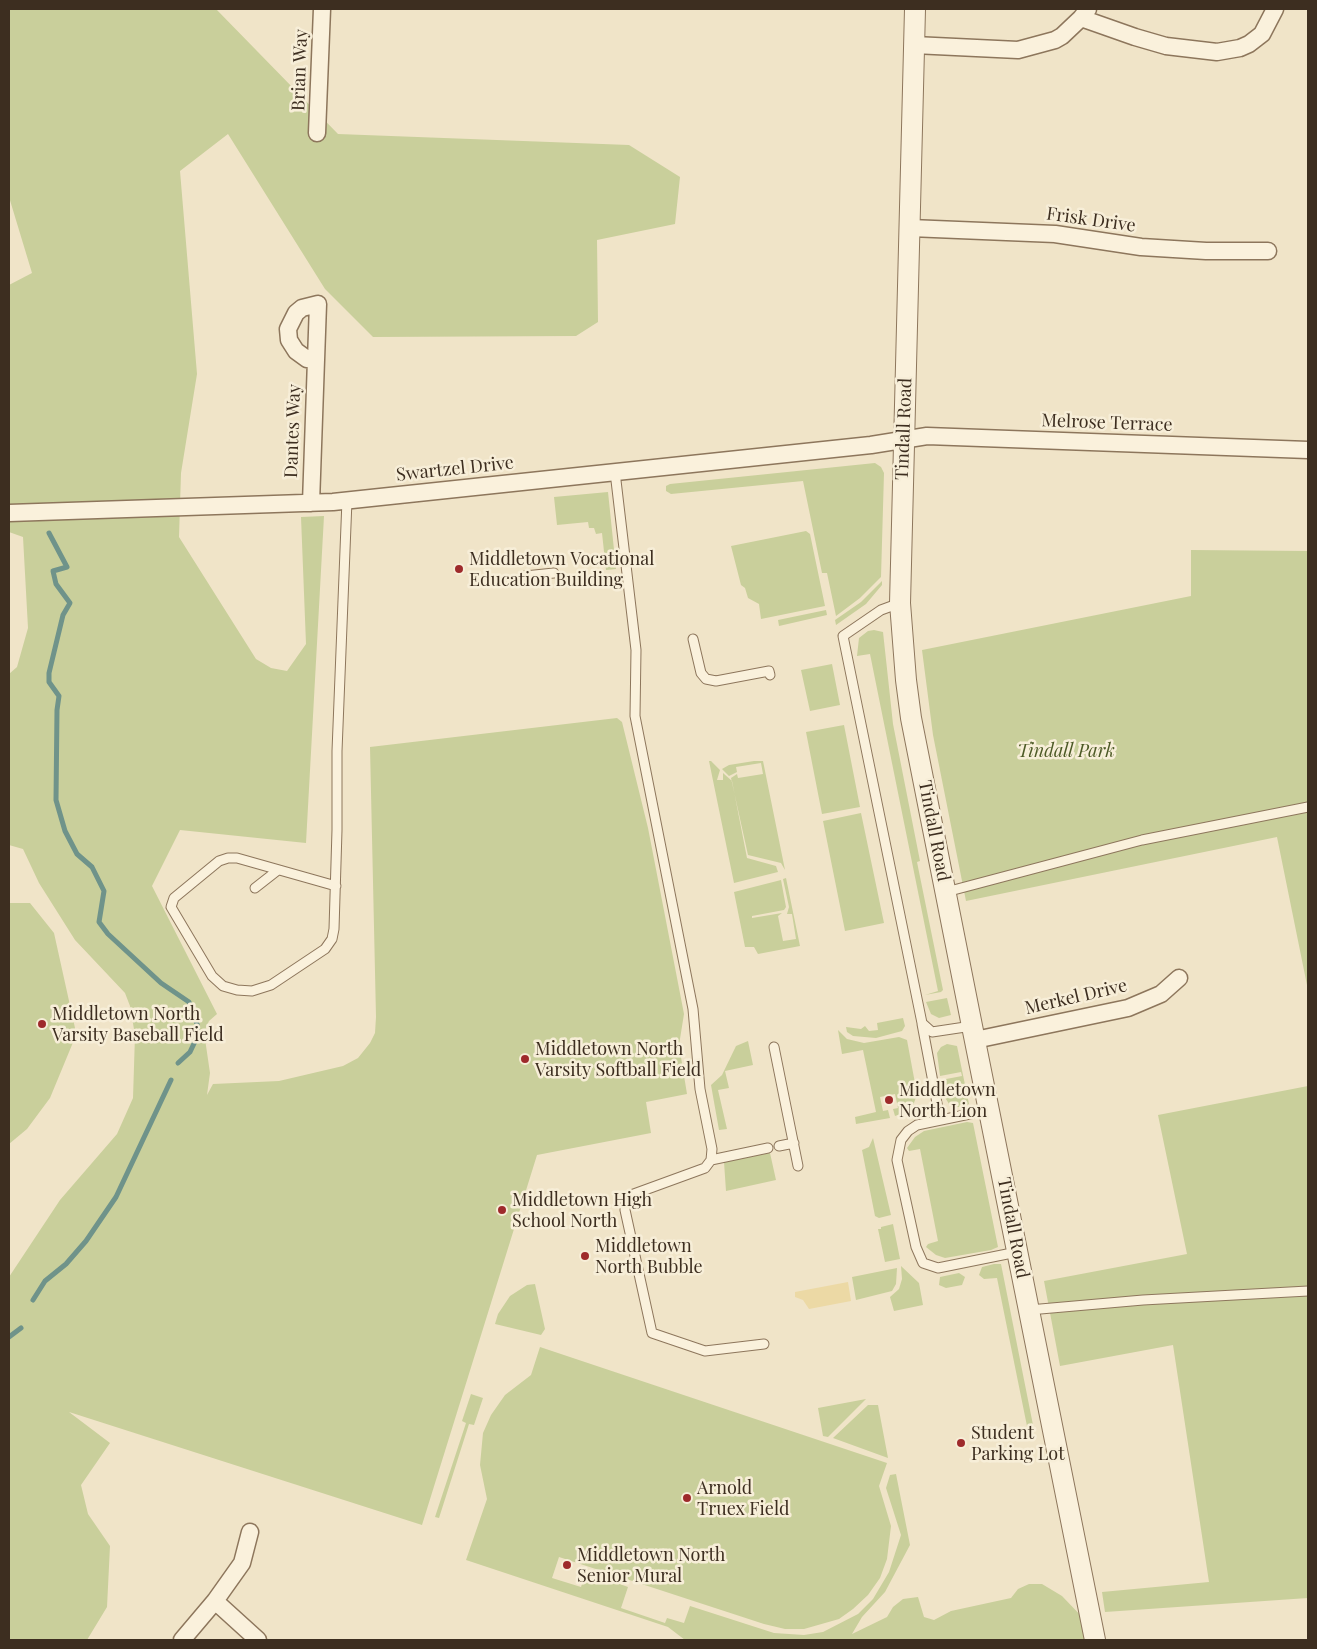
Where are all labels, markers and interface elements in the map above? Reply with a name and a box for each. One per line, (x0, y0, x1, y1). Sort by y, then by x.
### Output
street label: Brian Way (288, 29, 312, 111)
street label: Frisk Drive (1045, 203, 1137, 237)
street label: Tindall Road (891, 377, 917, 481)
street label: Dantes Way (281, 384, 305, 478)
street label: Melrose Terrace (1041, 410, 1173, 436)
street label: Swartzel Drive (395, 452, 515, 486)
place label: Middletown Vocational Education Building (469, 548, 654, 590)
marker: Middletown Vocational Education Building (453, 563, 465, 575)
park label: Tindall Park (1017, 740, 1115, 762)
street label: Tindall Road (914, 779, 954, 883)
street label: Merkel Drive (1023, 975, 1129, 1019)
place label: Middletown North Varsity Baseball Field (52, 1003, 224, 1046)
marker: Middletown North Varsity Baseball Field (36, 1018, 48, 1030)
place label: Middletown North Varsity Softball Field (535, 1038, 701, 1080)
marker: Middletown North Varsity Softball Field (519, 1053, 531, 1065)
place label: Middletown North Lion (899, 1079, 996, 1122)
marker: Middletown North Lion (883, 1094, 895, 1106)
street label: Tindall Road (993, 1176, 1033, 1280)
place label: Middletown High School North (512, 1189, 652, 1232)
marker: Middletown High School North (496, 1204, 508, 1216)
place label: Middletown North Bubble (595, 1235, 703, 1278)
marker: Middletown North Bubble (579, 1250, 591, 1262)
place label: Student Parking Lot (971, 1422, 1065, 1465)
marker: Student Parking Lot (955, 1437, 967, 1449)
place label: Arnold Truex Field (697, 1477, 789, 1520)
marker: Arnold Truex Field (681, 1492, 693, 1504)
place label: Middletown North Senior Mural (577, 1544, 725, 1586)
marker: Middletown North Senior Mural (561, 1559, 573, 1571)

